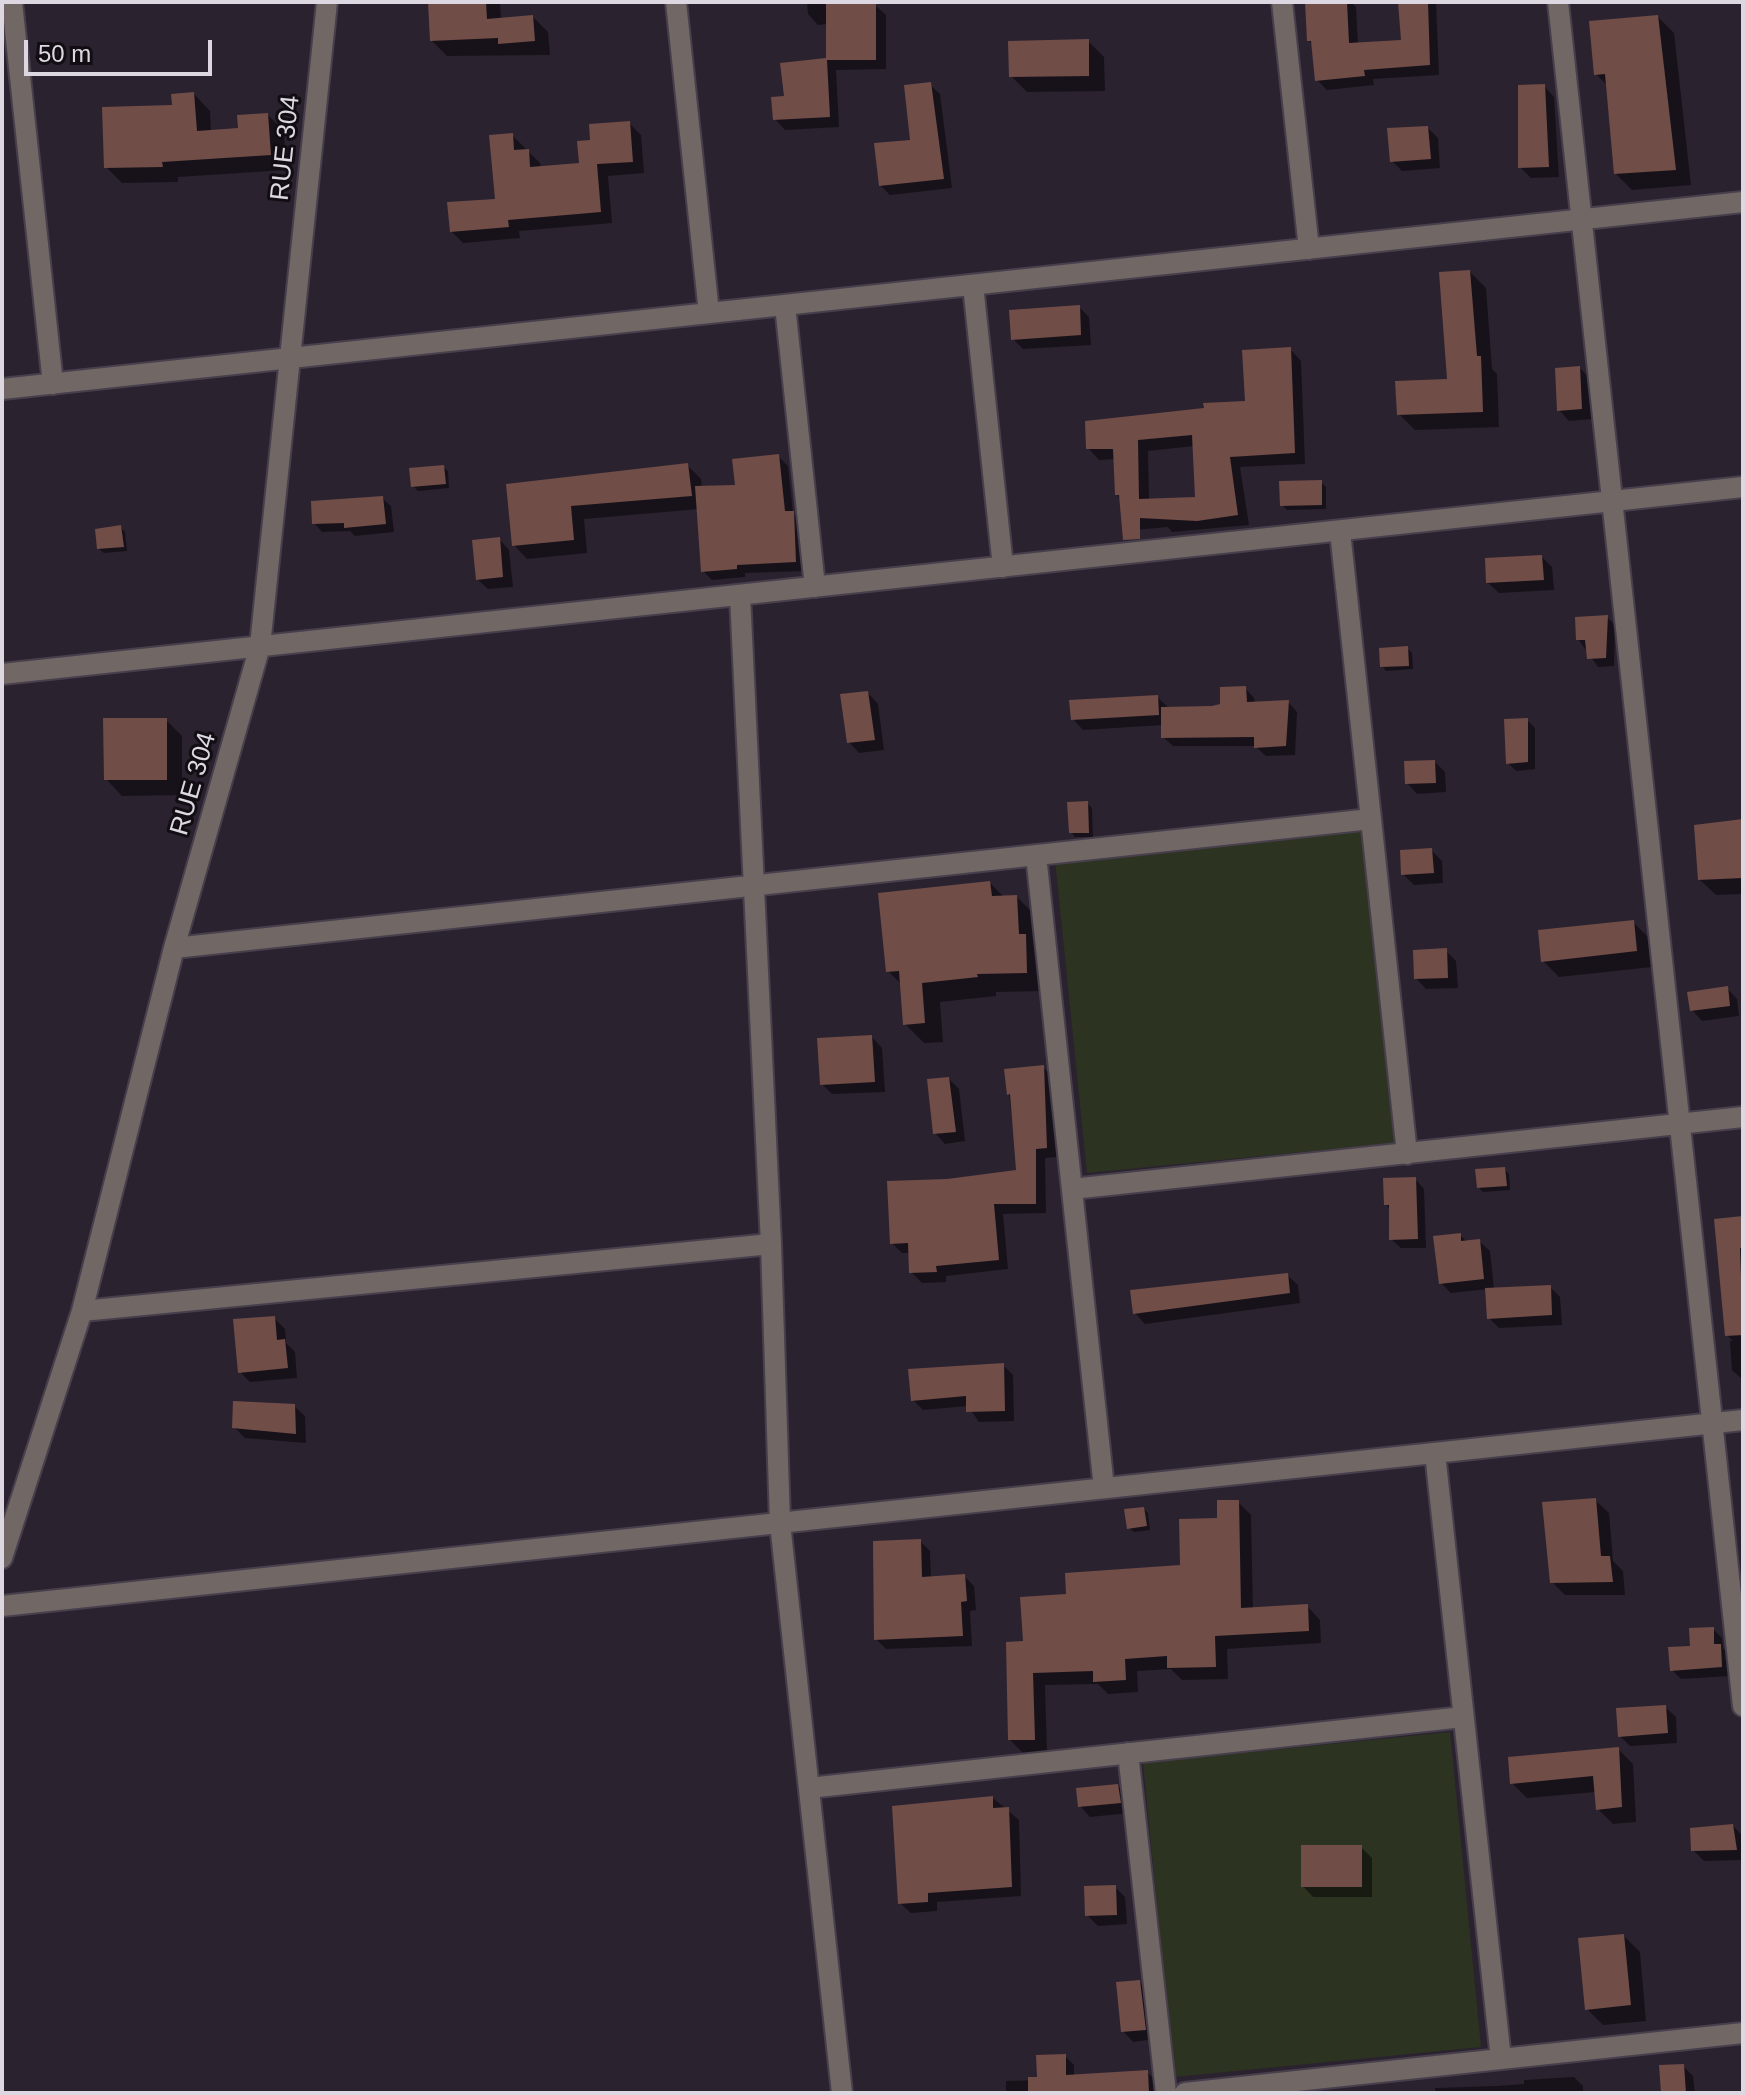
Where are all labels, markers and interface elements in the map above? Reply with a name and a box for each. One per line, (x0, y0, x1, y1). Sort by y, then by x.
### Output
scale bar (28, 24, 216, 74)
text: 50 m (38, 40, 91, 67)
street label: RUE 304 (265, 94, 307, 202)
street label: RUE 304 (164, 729, 224, 839)

